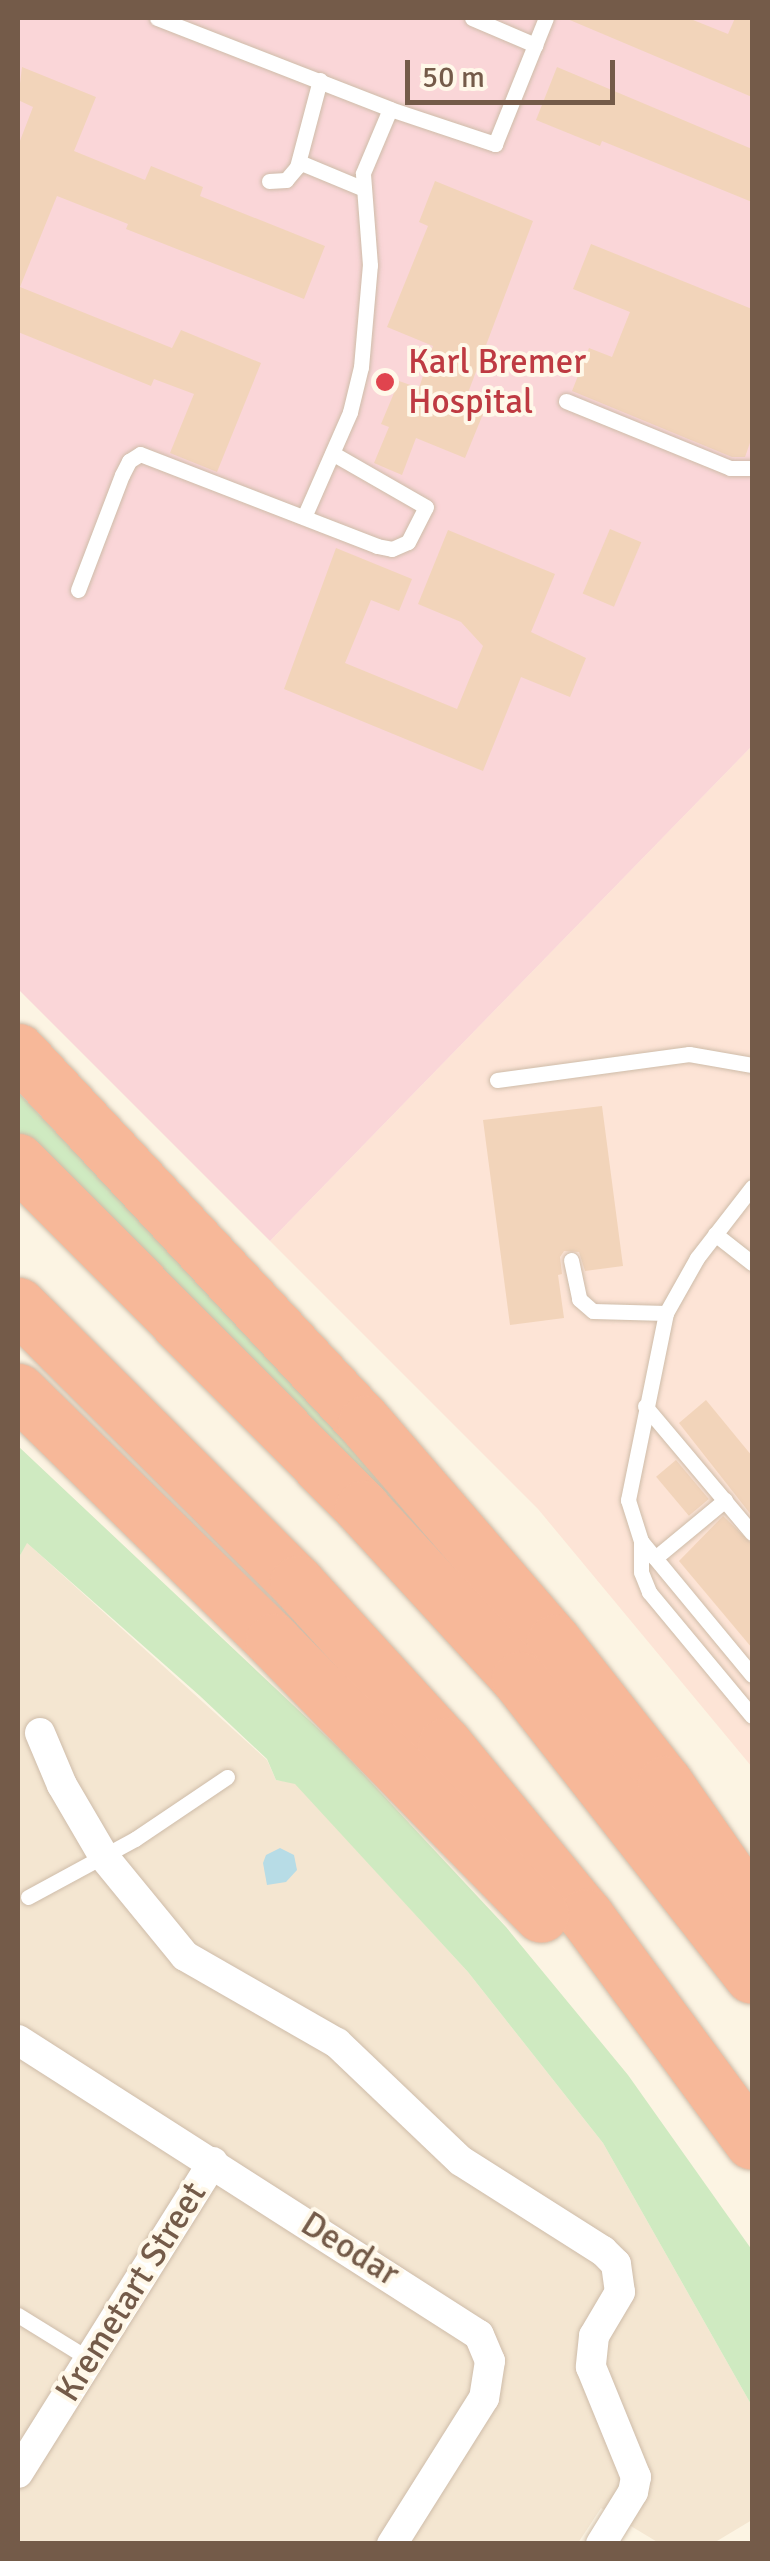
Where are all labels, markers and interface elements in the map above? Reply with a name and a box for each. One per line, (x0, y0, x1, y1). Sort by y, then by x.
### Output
scale bar (410, 40, 620, 102)
text: 50 m (422, 59, 485, 96)
place label: Karl Bremer Hospital (408, 341, 586, 423)
marker: Karl Bremer Hospital (372, 369, 398, 395)
street label: Kremetart Street (47, 2175, 215, 2409)
street label: Deodar (293, 2203, 407, 2295)

